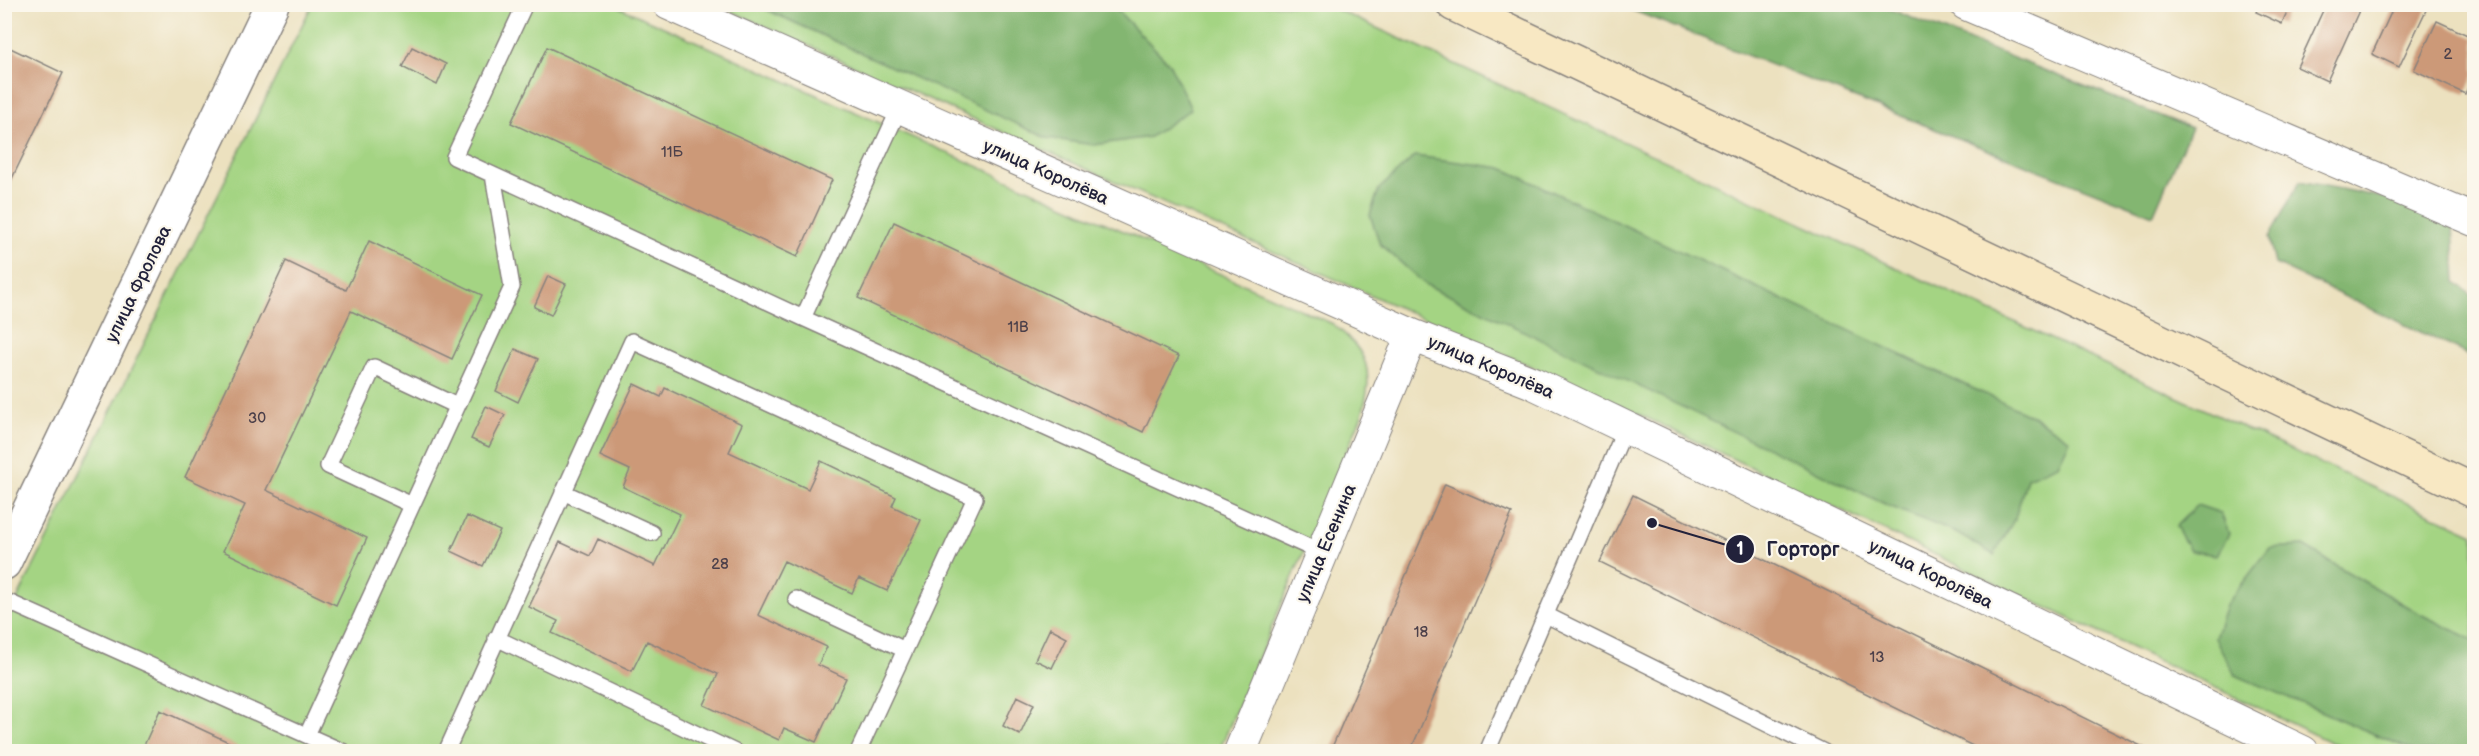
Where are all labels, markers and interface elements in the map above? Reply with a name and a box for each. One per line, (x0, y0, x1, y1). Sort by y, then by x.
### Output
house number: 2 (2444, 45, 2453, 64)
street label: улица Королёва (980, 135, 1112, 210)
house number: 11Б (661, 143, 684, 162)
street label: улица Фролова (101, 222, 176, 346)
house number: 11В (1007, 318, 1029, 337)
street label: улица Королёва (1424, 331, 1557, 404)
house number: 30 (248, 409, 266, 428)
street label: улица Есенина (1292, 481, 1361, 605)
callout: Горторг (1725, 530, 1852, 568)
street label: улица Королёва (1865, 535, 1996, 614)
text: Горторг (1766, 538, 1840, 562)
text: 1 (1736, 539, 1744, 560)
house number: 28 (711, 555, 729, 574)
house number: 18 (1414, 623, 1429, 642)
house number: 13 (1869, 648, 1885, 667)

